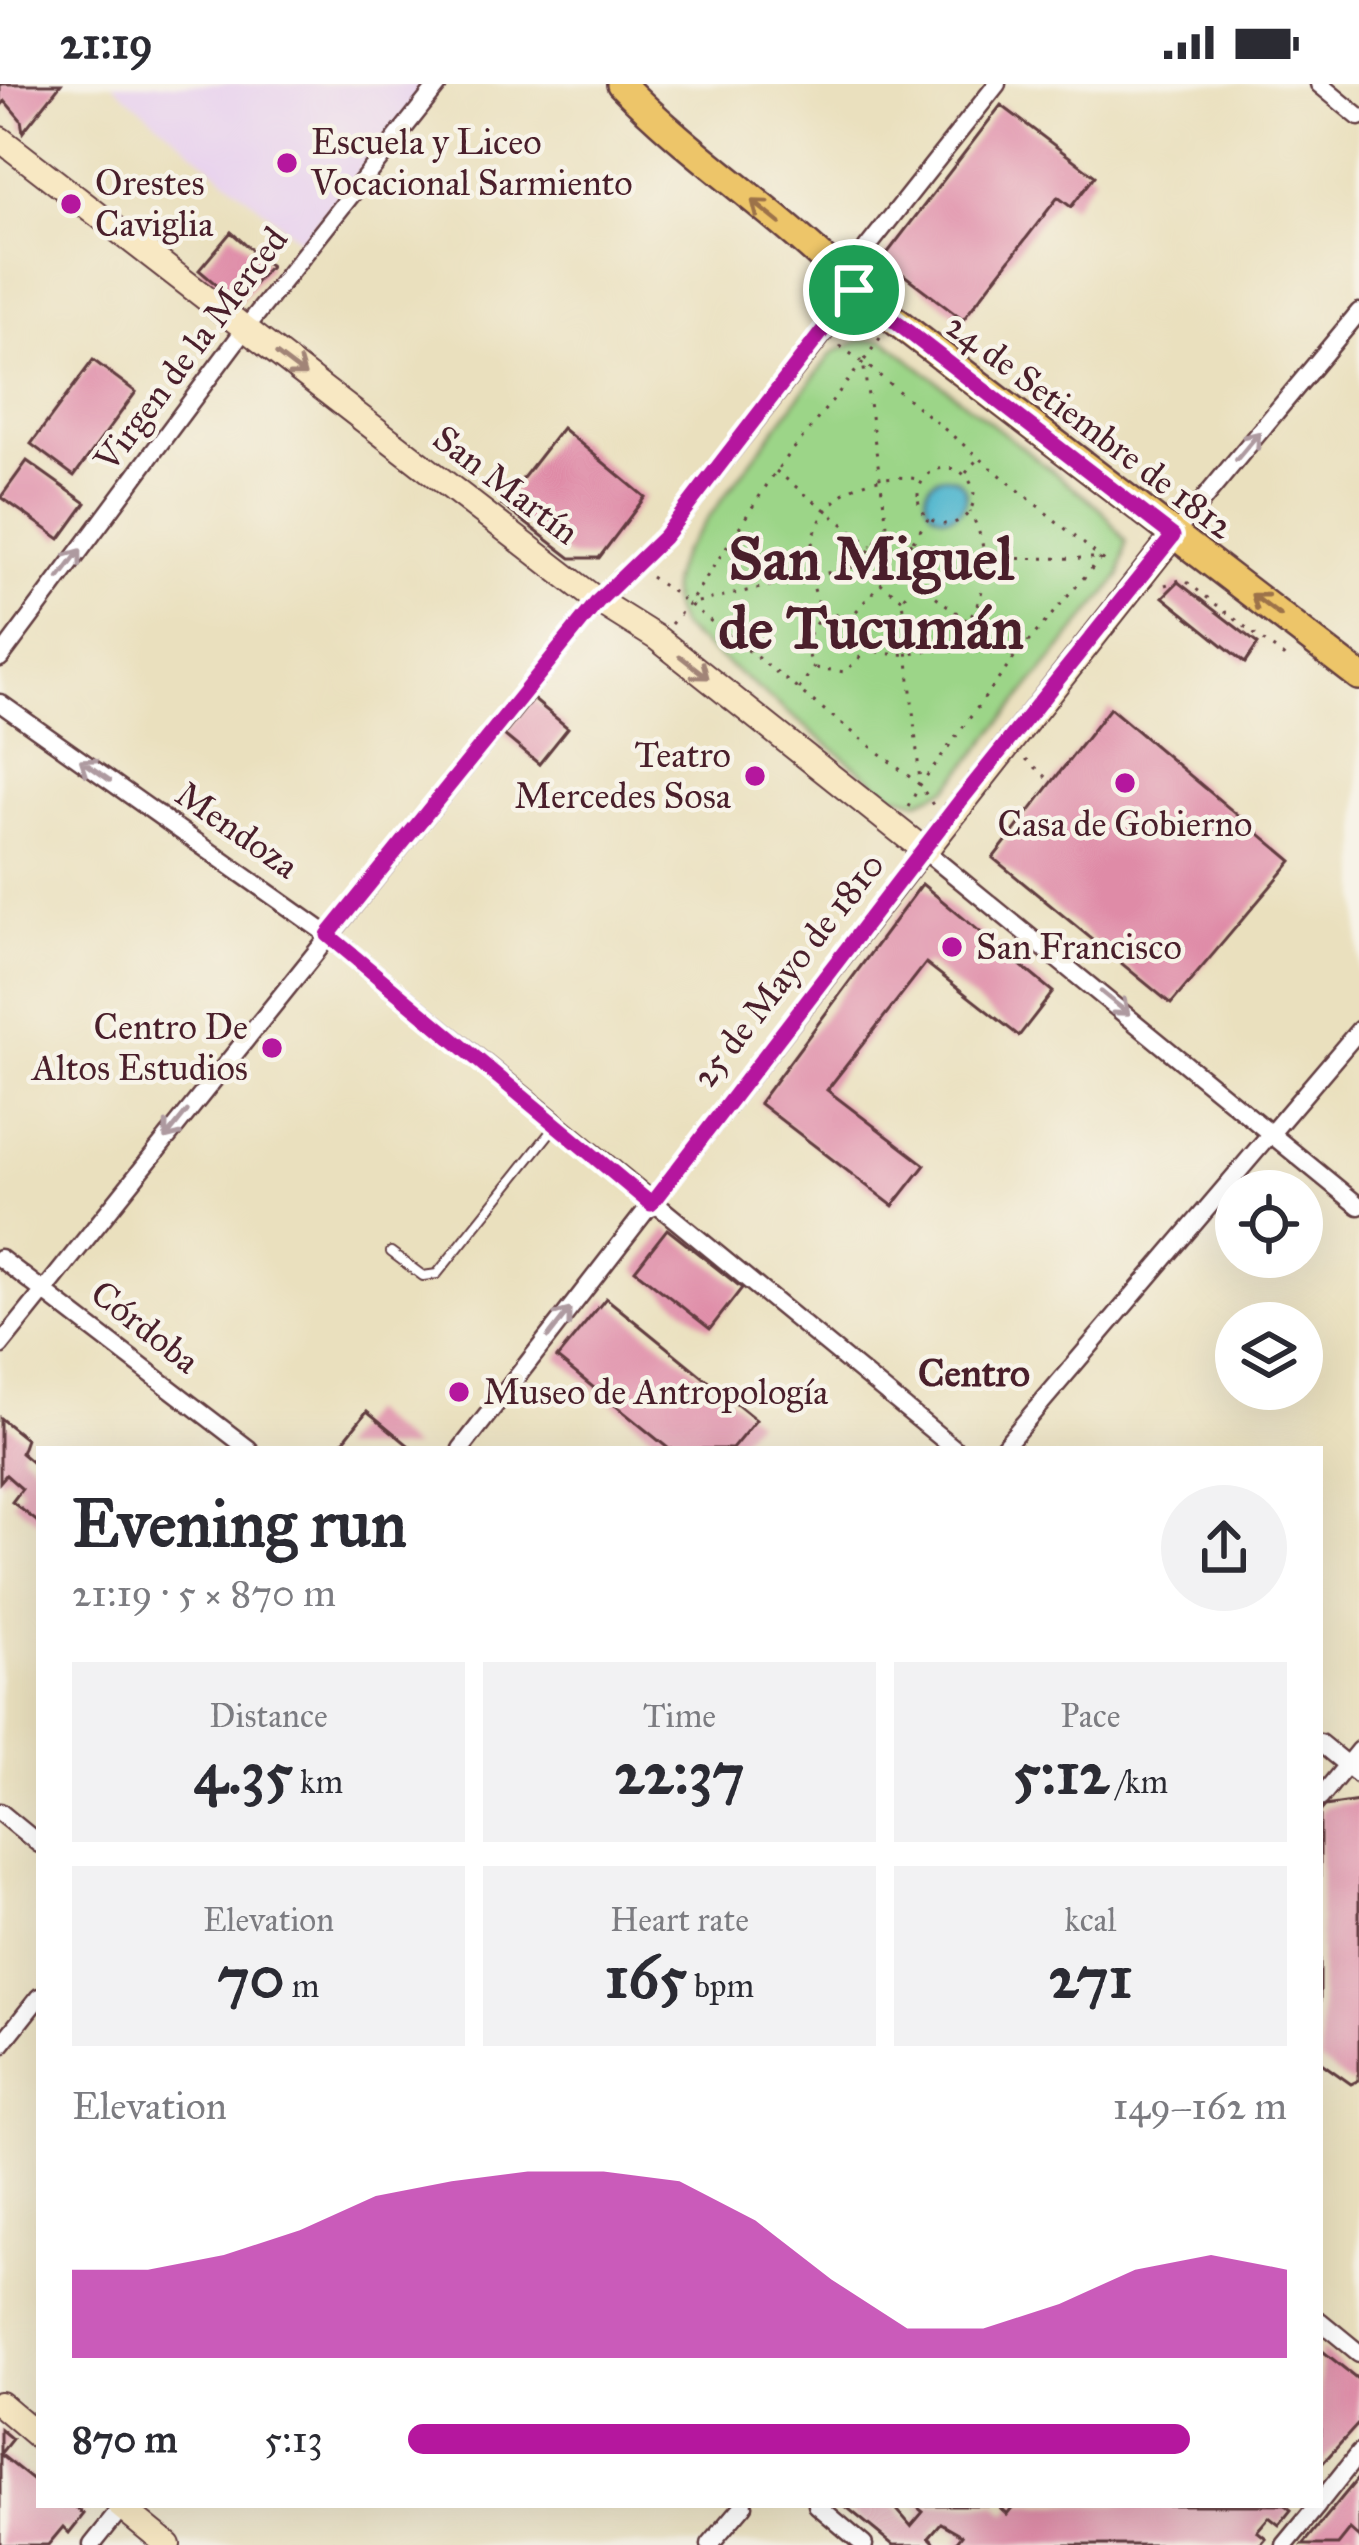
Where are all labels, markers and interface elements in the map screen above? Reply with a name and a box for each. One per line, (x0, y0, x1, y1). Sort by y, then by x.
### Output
text: 21:19 (60, 15, 153, 70)
place label: Escuela y Liceo Vocacional Sarmiento (310, 120, 633, 205)
marker: Escuela y Liceo Vocacional Sarmiento (274, 150, 300, 176)
place label: Orestes Caviglia (95, 161, 214, 246)
marker: Orestes Caviglia (58, 191, 84, 217)
one-way arrow (751, 199, 783, 226)
street label: Virgen de la Merced (84, 218, 297, 481)
pin (803, 239, 905, 341)
icon: arrive (821, 257, 887, 323)
street label: 24 de Setiembre de 1812 (937, 303, 1243, 549)
one-way arrow (275, 351, 307, 378)
street label: San Martín (424, 416, 588, 554)
one-way arrow (1233, 431, 1261, 462)
district label: San Miguel de Tucumán (718, 522, 1024, 664)
one-way arrow (56, 548, 82, 581)
one-way arrow (1250, 593, 1283, 618)
one-way arrow (678, 653, 710, 680)
place label: Teatro Mercedes Sosa (514, 733, 732, 818)
one-way arrow (79, 758, 112, 783)
marker: Teatro Mercedes Sosa (742, 763, 768, 789)
marker: Casa de Gobierno (1112, 770, 1138, 796)
street label: Mendoza (167, 772, 307, 889)
place label: Casa de Gobierno (998, 802, 1252, 846)
street label: 25 de Mayo de 1810 (682, 844, 894, 1096)
place label: San Francisco (976, 925, 1182, 969)
marker: San Francisco (939, 934, 965, 960)
one-way arrow (1099, 989, 1130, 1017)
place label: Centro De Altos Estudios (30, 1005, 248, 1090)
marker: Centro De Altos Estudios (259, 1035, 285, 1061)
one-way arrow (163, 1109, 190, 1140)
map controls (1215, 1170, 1323, 1410)
button: locate (1215, 1170, 1323, 1278)
street label: Córdoba (82, 1271, 209, 1383)
button: layers (1215, 1302, 1323, 1410)
one-way arrow (545, 1308, 572, 1340)
district label: Centro (918, 1349, 1030, 1397)
place label: Museo de Antropología (483, 1370, 829, 1414)
marker: Museo de Antropología (446, 1379, 472, 1405)
text: Evening run (72, 1483, 407, 1564)
button: share (1161, 1485, 1287, 1611)
text: 21:19 · 5 × 870 m (72, 1569, 336, 1617)
text: Distance (209, 1696, 328, 1736)
text: Time (643, 1696, 716, 1736)
text: Pace (1061, 1696, 1120, 1736)
text: 4.35 (194, 1736, 293, 1809)
text: 22:37 (614, 1736, 745, 1809)
text: 5:12 (1013, 1736, 1109, 1809)
text: km (293, 1762, 343, 1802)
text: /km (1109, 1762, 1168, 1802)
text: Elevation (203, 1900, 334, 1940)
text: Heart rate (610, 1900, 749, 1940)
text: kcal (1065, 1900, 1116, 1940)
text: 70 (218, 1940, 285, 2013)
text: 165 (605, 1940, 687, 2013)
text: 271 (1049, 1940, 1132, 2013)
text: m (285, 1966, 319, 2006)
text: bpm (687, 1966, 754, 2006)
text: Elevation (72, 2082, 227, 2130)
text: 149–162 m (1113, 2082, 1287, 2130)
text: 870 m (72, 2415, 177, 2463)
text: 5:13 (264, 2415, 323, 2463)

